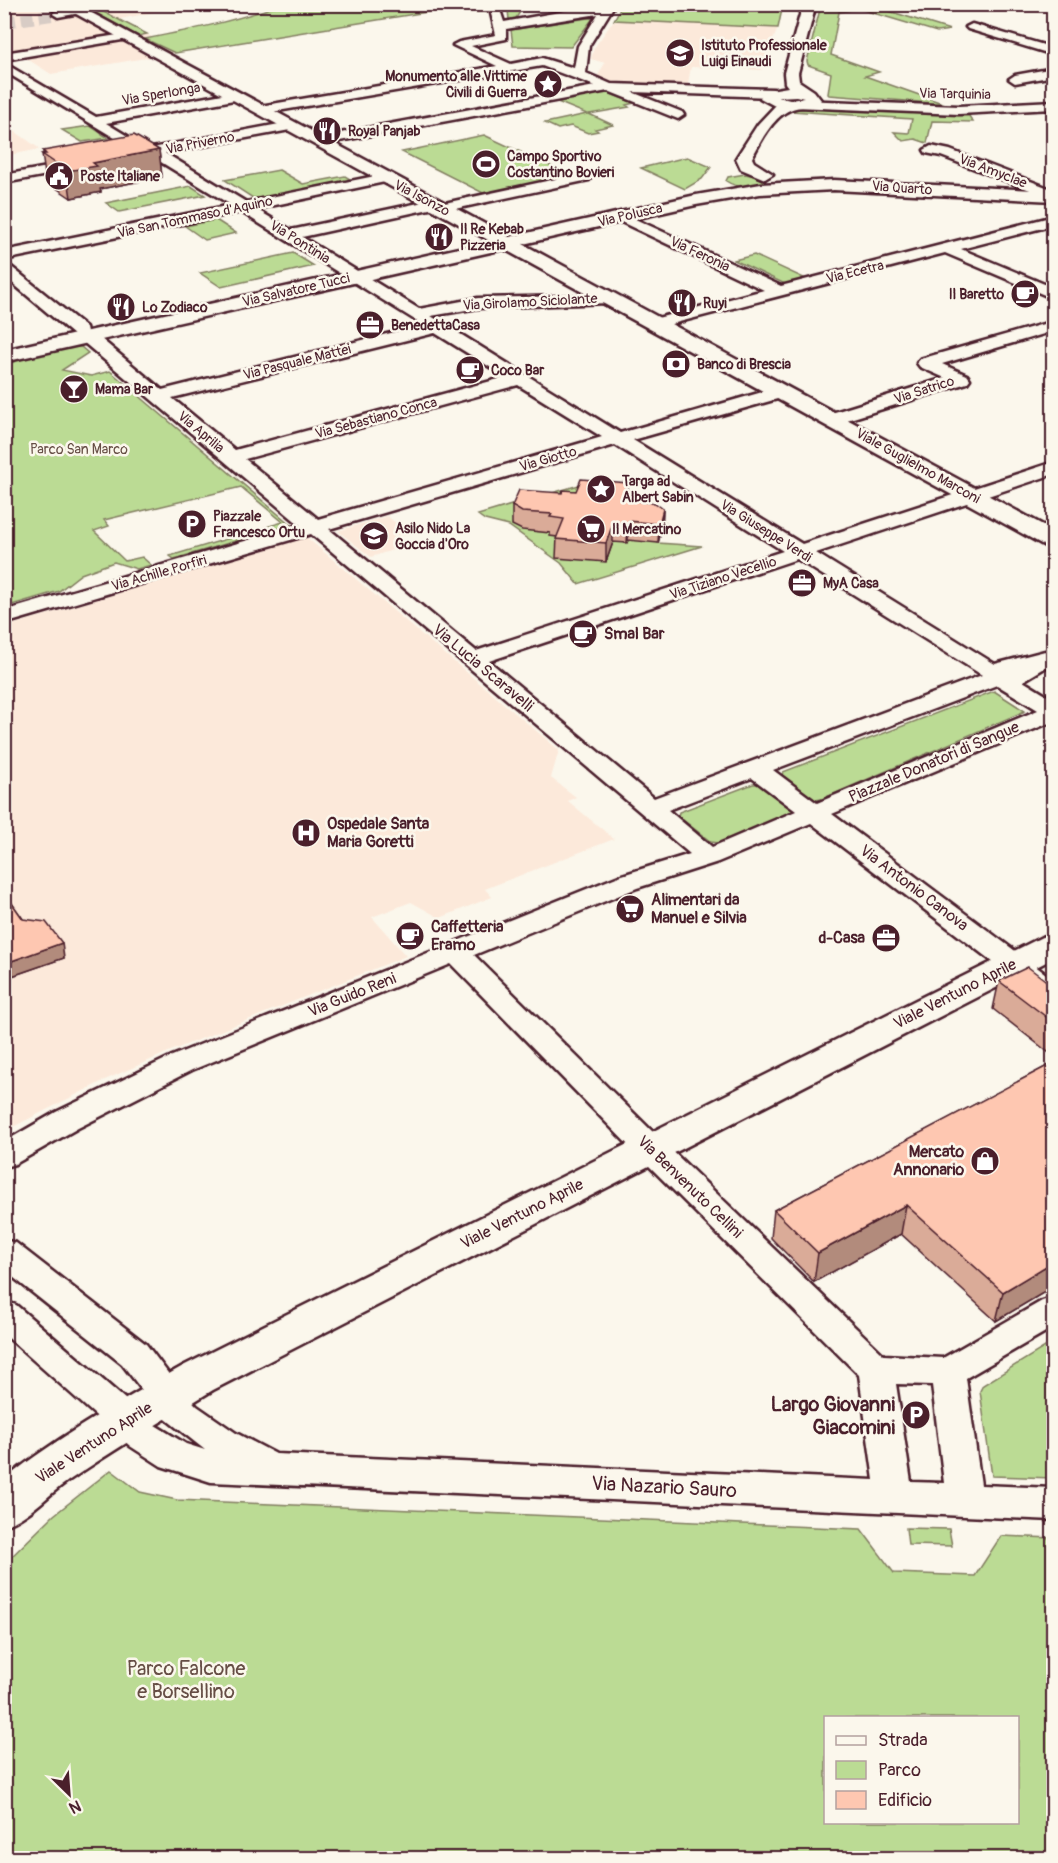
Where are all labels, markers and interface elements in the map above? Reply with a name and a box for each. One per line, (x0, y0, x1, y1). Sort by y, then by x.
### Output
school or university icon: Istituto Professionale Luigi Einaudi (664, 37, 696, 69)
place label: Istituto Professionale Luigi Einaudi (701, 37, 828, 70)
place label: Monumento alle Vittime Civili di Guerra (385, 68, 528, 101)
place icon: Monumento alle Vittime Civili di Guerra (532, 68, 564, 100)
street label: Via Sperlonga (120, 79, 202, 109)
street label: Via Tarquinia (919, 85, 991, 103)
restaurant icon: Royal Panjab (311, 115, 343, 147)
place label: Royal Panjab (348, 123, 420, 140)
street label: Via Priverno (164, 128, 236, 158)
sports icon: Campo Sportivo Costantino Bovieri (470, 148, 502, 180)
place label: Campo Sportivo Costantino Bovieri (507, 148, 615, 181)
street label: Via Amyclae (957, 150, 1030, 192)
public building icon: Poste Italiane (43, 160, 75, 192)
place label: Poste Italiane (80, 168, 161, 185)
street label: Via Isonzo (391, 176, 453, 220)
street label: Via Quarto (871, 177, 933, 199)
street label: Via San Tommaso d'Aquino (116, 192, 275, 242)
street label: Via Polusca (596, 199, 664, 231)
street label: Via Pontinia (267, 217, 333, 267)
restaurant icon: Il Re Kebab Pizzeria (423, 221, 455, 253)
place label: Il Re Kebab Pizzeria (460, 221, 524, 254)
street label: Via Feronia (667, 233, 733, 275)
street label: Via Ecetra (824, 257, 886, 287)
street label: Via Salvatore Tucci (241, 269, 352, 311)
cafe icon: Il Baretto (1009, 278, 1041, 310)
place label: Il Baretto (949, 286, 1004, 303)
restaurant icon: Ruyi (666, 287, 698, 319)
street label: Via Girolamo Siciolante (462, 290, 598, 314)
restaurant icon: Lo Zodiaco (105, 291, 137, 323)
place label: Ruyi (703, 295, 727, 312)
place label: Lo Zodiaco (142, 299, 208, 316)
office icon: BenedettaCasa (354, 309, 386, 341)
place label: BenedettaCasa (391, 317, 480, 334)
street label: Via Pasquale Mattei (241, 340, 353, 384)
bank icon: Banco di Brescia (660, 348, 692, 380)
cafe icon: Coco Bar (454, 354, 486, 386)
place label: Banco di Brescia (697, 356, 791, 373)
place label: Coco Bar (491, 362, 545, 379)
street label: Via Satrico (892, 372, 957, 408)
bar icon: Mama Bar (58, 373, 90, 405)
place label: Mama Bar (95, 381, 154, 398)
street label: Via Sebastiano Conca (313, 394, 439, 442)
street label: Via Aprilia (174, 408, 228, 456)
street label: Viale Guglielmo Marconi (853, 425, 984, 508)
park label: Parco San Marco (30, 441, 128, 458)
street label: Via Giotto (518, 443, 579, 475)
place icon: Targa ad Albert Sabin (585, 473, 617, 505)
place label: Targa ad Albert Sabin (621, 473, 694, 506)
street label: Via Giuseppe Verdi (717, 496, 815, 566)
parking icon: Piazzale Francesco Ortu (176, 508, 208, 540)
place label: Piazzale Francesco Ortu (213, 508, 305, 541)
supermarket icon: Il Mercatino (575, 513, 607, 545)
school or university icon: Asilo Nido La Goccia d'Oro (358, 520, 390, 552)
place label: Asilo Nido La Goccia d'Oro (395, 520, 471, 553)
place label: Il Mercatino (612, 521, 682, 538)
street label: Via Achille Porfiri (109, 551, 209, 595)
street label: Via Tiziano Vecellio (667, 553, 779, 603)
office icon: MyA Casa (786, 567, 818, 599)
place label: MyA Casa (823, 575, 879, 592)
cafe icon: Smal Bar (567, 618, 599, 650)
street label: Via Lucia Scaravelli (428, 620, 538, 716)
place label: Smal Bar (604, 624, 665, 644)
street label: Piazzale Donatori di Sangue (846, 717, 1022, 807)
place label: Ospedale Santa Maria Goretti (327, 814, 430, 852)
hospital icon: Ospedale Santa Maria Goretti (290, 817, 322, 849)
street label: Via Antonio Canova (856, 841, 972, 935)
place label: Alimentari da Manuel e Silvia (651, 890, 747, 928)
supermarket icon: Alimentari da Manuel e Silvia (614, 893, 646, 925)
place label: Caffetteria Eramo (431, 917, 504, 955)
cafe icon: Caffetteria Eramo (394, 920, 426, 952)
office icon: d-Casa (870, 922, 902, 954)
place label: d-Casa (818, 928, 866, 948)
street label: Viale Ventuno Aprile (890, 954, 1020, 1034)
street label: Via Guido Reni (305, 968, 399, 1022)
street label: Via Benvenuto Cellini (633, 1131, 747, 1243)
place label: Mercato Annonario (893, 1142, 964, 1180)
shop icon: Mercato Annonario (969, 1145, 1001, 1177)
street label: Viale Ventuno Aprile (457, 1174, 587, 1254)
place label: Largo Giovanni Giacomini (771, 1392, 895, 1440)
street label: Viale Ventuno Aprile (32, 1398, 156, 1488)
parking icon: Largo Giovanni Giacomini (900, 1399, 932, 1431)
street label: Via Nazario Sauro (591, 1471, 738, 1503)
park label: Parco Falcone e Borsellino (127, 1656, 245, 1704)
legend (824, 1716, 1019, 1824)
text: Strada (878, 1729, 928, 1752)
text: Parco (878, 1759, 921, 1782)
north arrow (39, 1764, 99, 1824)
text: Edificio (878, 1789, 932, 1812)
text: N (66, 1795, 84, 1818)

